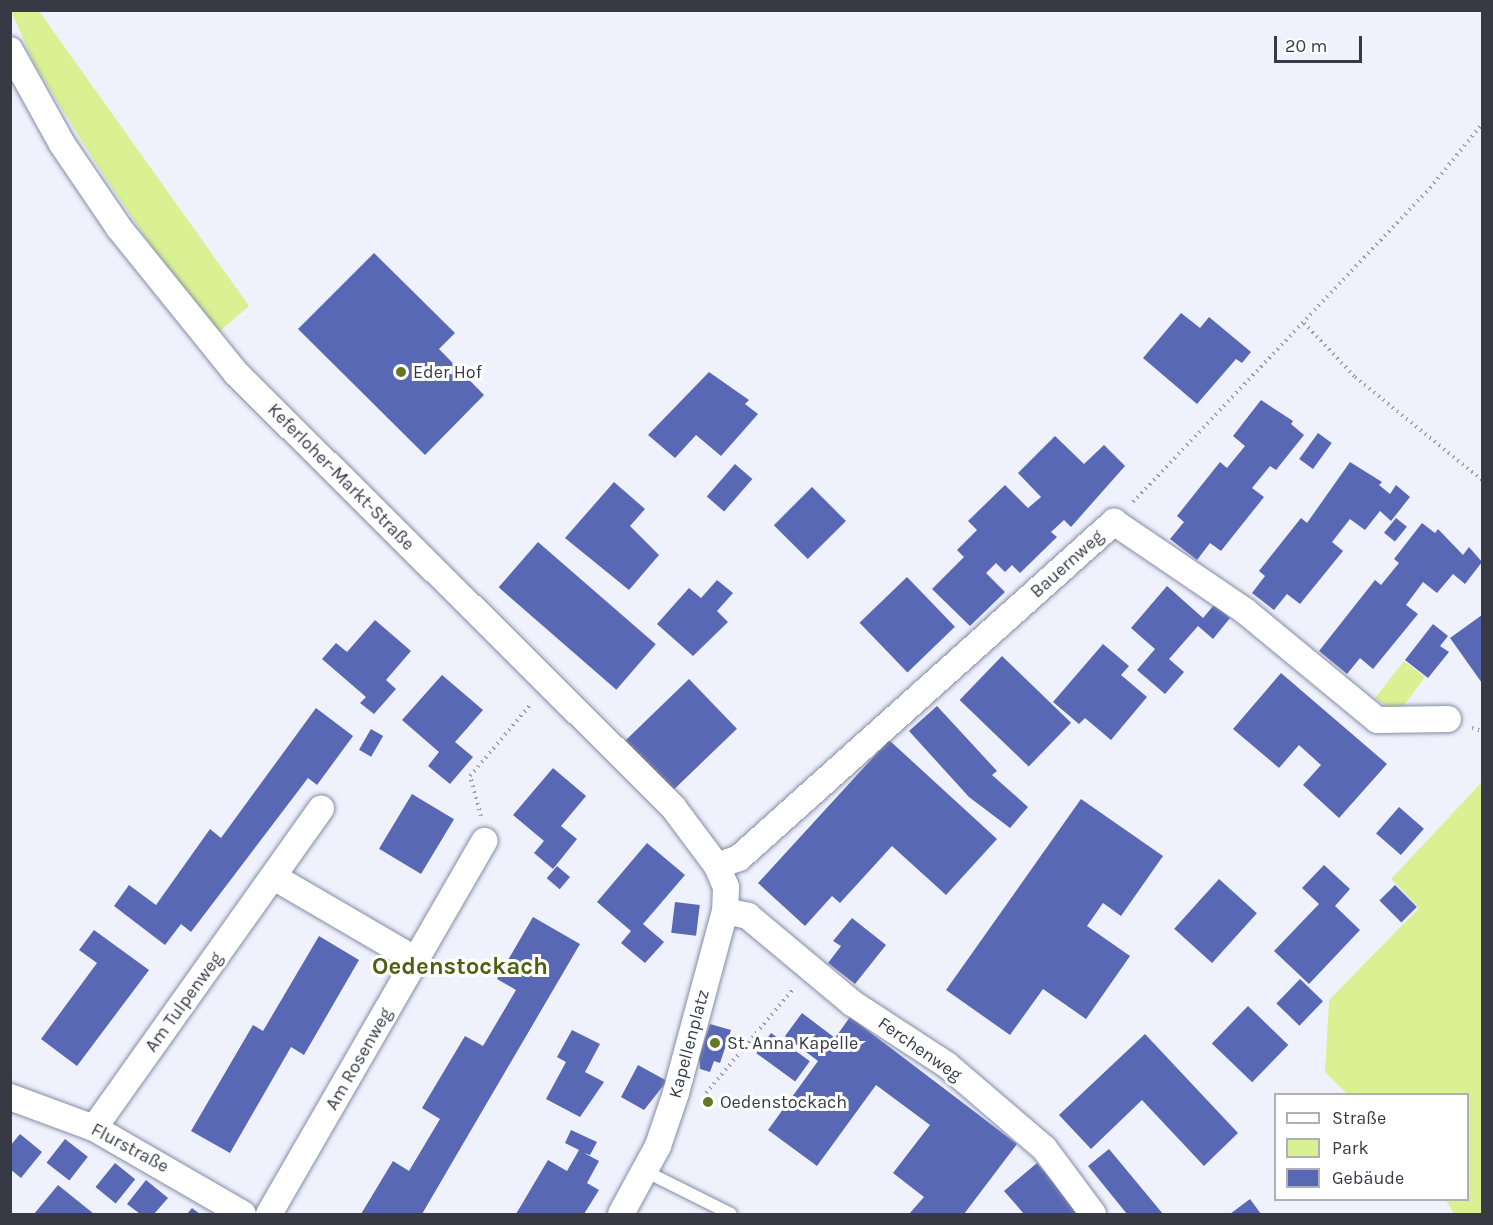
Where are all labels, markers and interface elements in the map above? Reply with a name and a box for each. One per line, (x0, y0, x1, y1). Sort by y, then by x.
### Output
scale bar (1277, 24, 1366, 62)
text: 20 m (1285, 35, 1327, 57)
place label: Eder Hof (413, 361, 482, 383)
marker: Eder Hof (394, 365, 408, 379)
street label: Keferloher-Markt-Straße (263, 399, 419, 555)
street label: Bauernweg (1026, 526, 1108, 602)
street label: Am Tulpenweg (141, 948, 227, 1056)
district label: Oedenstockach (372, 953, 548, 981)
street label: Kapellenplatz (664, 987, 714, 1101)
street label: Am Rosenweg (321, 1004, 397, 1114)
street label: Ferchenweg (874, 1012, 966, 1086)
place label: St. Anna Kapelle (727, 1032, 858, 1054)
marker: St. Anna Kapelle (708, 1036, 722, 1050)
place label: Oedenstockach (720, 1091, 847, 1113)
legend (1274, 1093, 1469, 1201)
marker: Oedenstockach (701, 1095, 715, 1109)
text: Straße (1332, 1107, 1386, 1129)
street label: Flurstraße (87, 1119, 173, 1177)
text: Park (1332, 1137, 1369, 1159)
text: Gebäude (1332, 1167, 1404, 1189)

